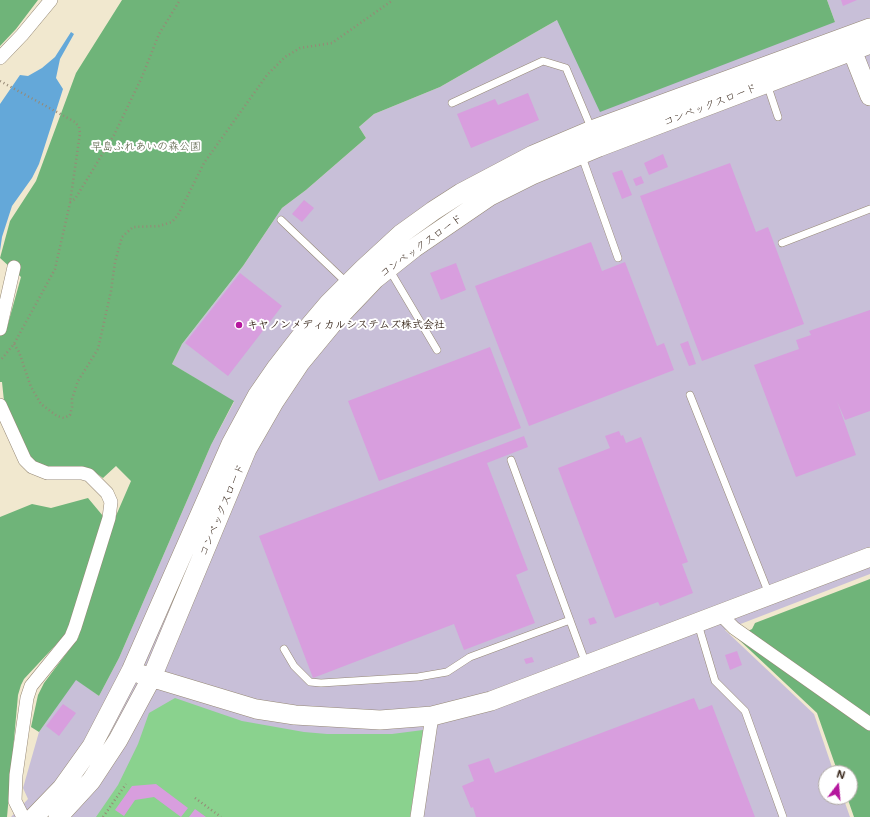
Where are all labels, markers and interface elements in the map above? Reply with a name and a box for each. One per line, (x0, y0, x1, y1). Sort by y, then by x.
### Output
street label: コンベックスロード (661, 81, 759, 129)
park label: 早島ふれあいの森公園 (91, 140, 201, 154)
street label: コンベックスロード (377, 212, 465, 280)
place label: キヤノンメディカルシステムズ株式会社 (247, 318, 445, 332)
marker: キヤノンメディカルシステムズ株式会社 (234, 320, 244, 330)
street label: コンベックスロード (197, 462, 247, 558)
north arrow (818, 765, 858, 805)
text: N (835, 766, 847, 782)

